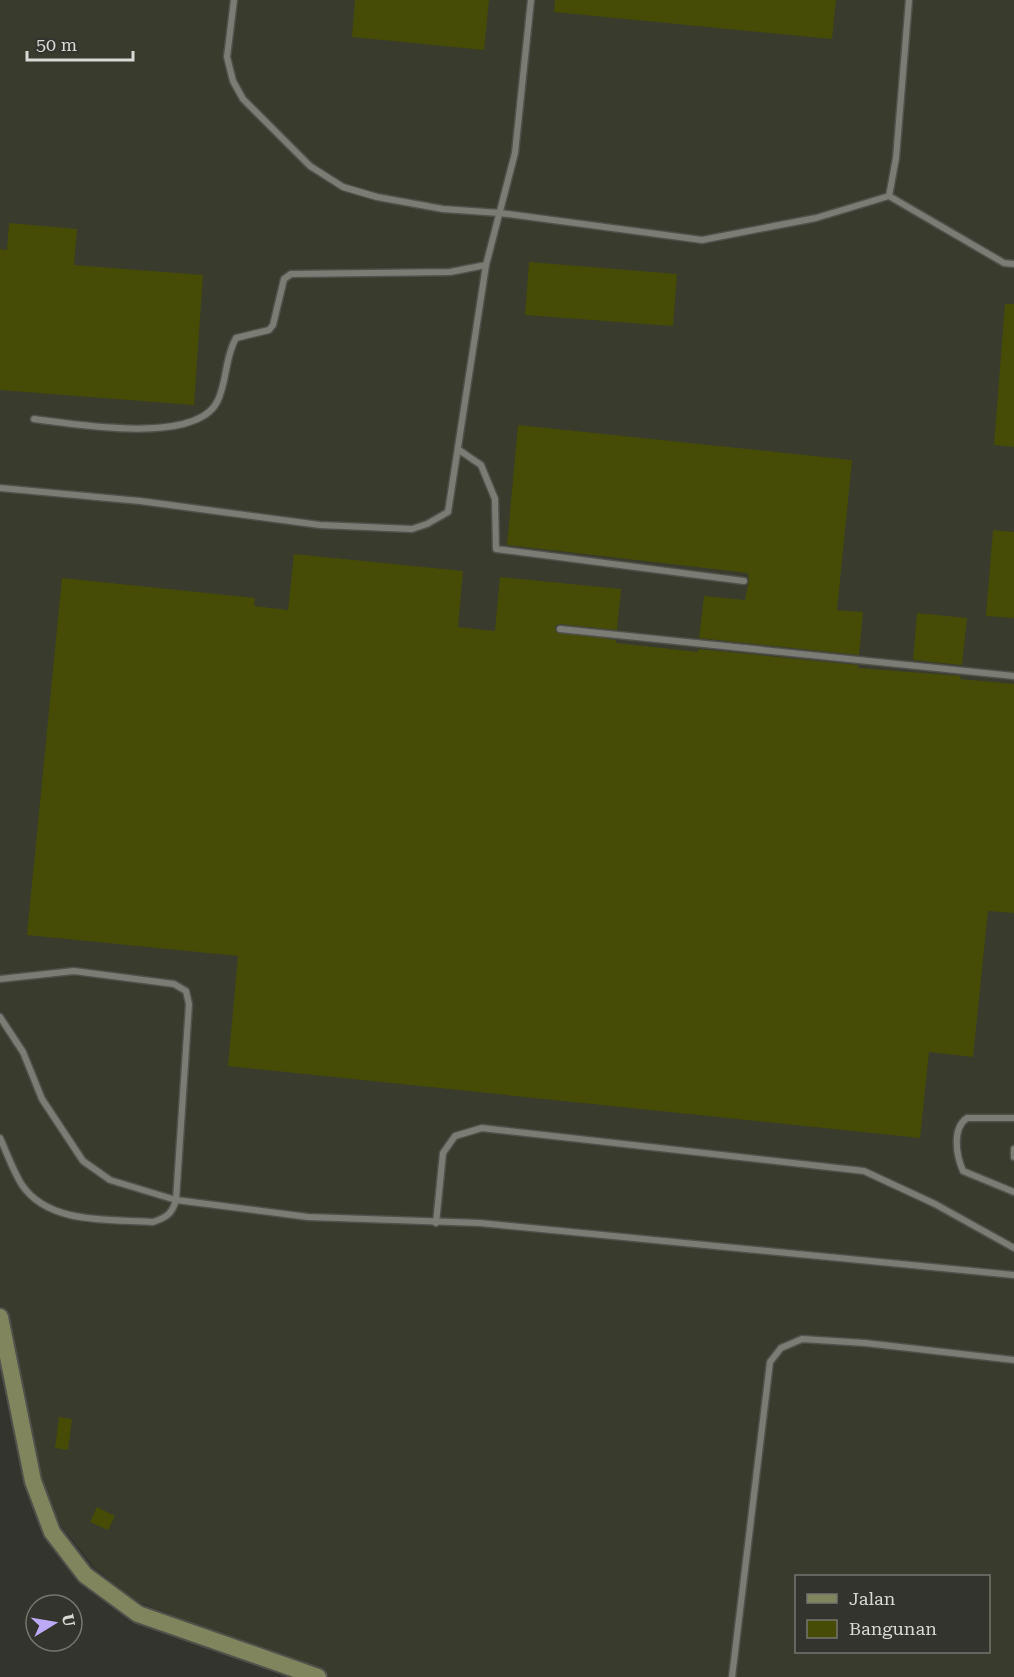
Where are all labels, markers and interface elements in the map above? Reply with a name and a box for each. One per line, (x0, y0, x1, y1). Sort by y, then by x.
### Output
scale bar (27, 24, 134, 62)
text: 50 m (36, 34, 77, 55)
legend (795, 1575, 990, 1653)
text: Jalan (849, 1588, 896, 1609)
north arrow (24, 1593, 84, 1653)
text: U (58, 1612, 79, 1628)
text: Bangunan (849, 1618, 937, 1639)

